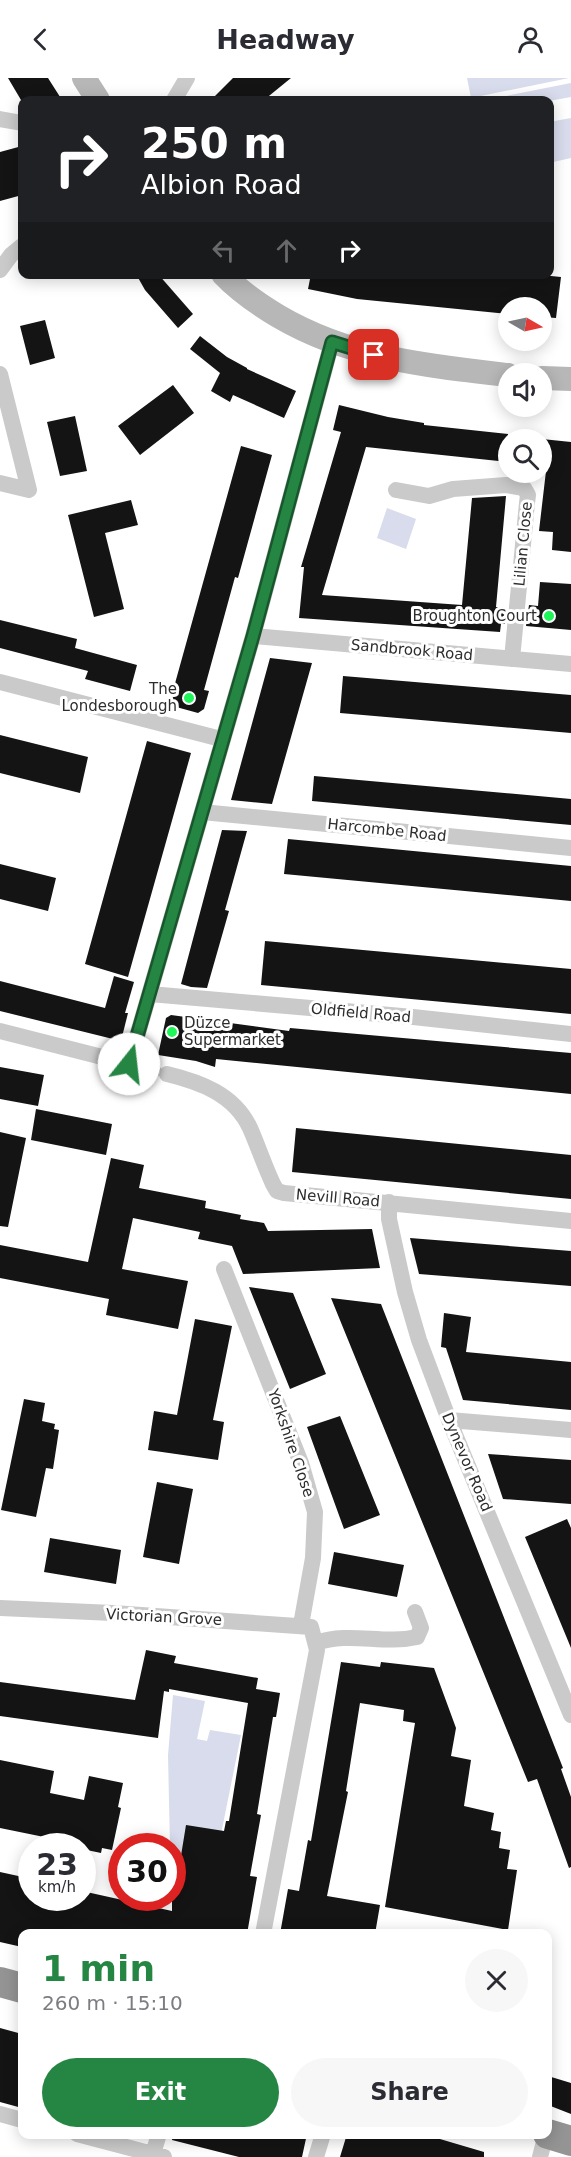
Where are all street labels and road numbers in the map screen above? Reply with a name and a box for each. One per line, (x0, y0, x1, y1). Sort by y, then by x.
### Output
street label: Lilian Close (510, 501, 536, 587)
street label: Sandbrook Road (350, 636, 474, 664)
street label: Harcombe Road (327, 815, 447, 845)
street label: Oldfield Road (310, 1000, 412, 1026)
street label: Nevill Road (295, 1185, 381, 1211)
street label: Yorkshire Close (264, 1386, 318, 1500)
street label: Dynevor Road (438, 1410, 496, 1514)
street label: Victorian Grove (106, 1605, 222, 1629)

